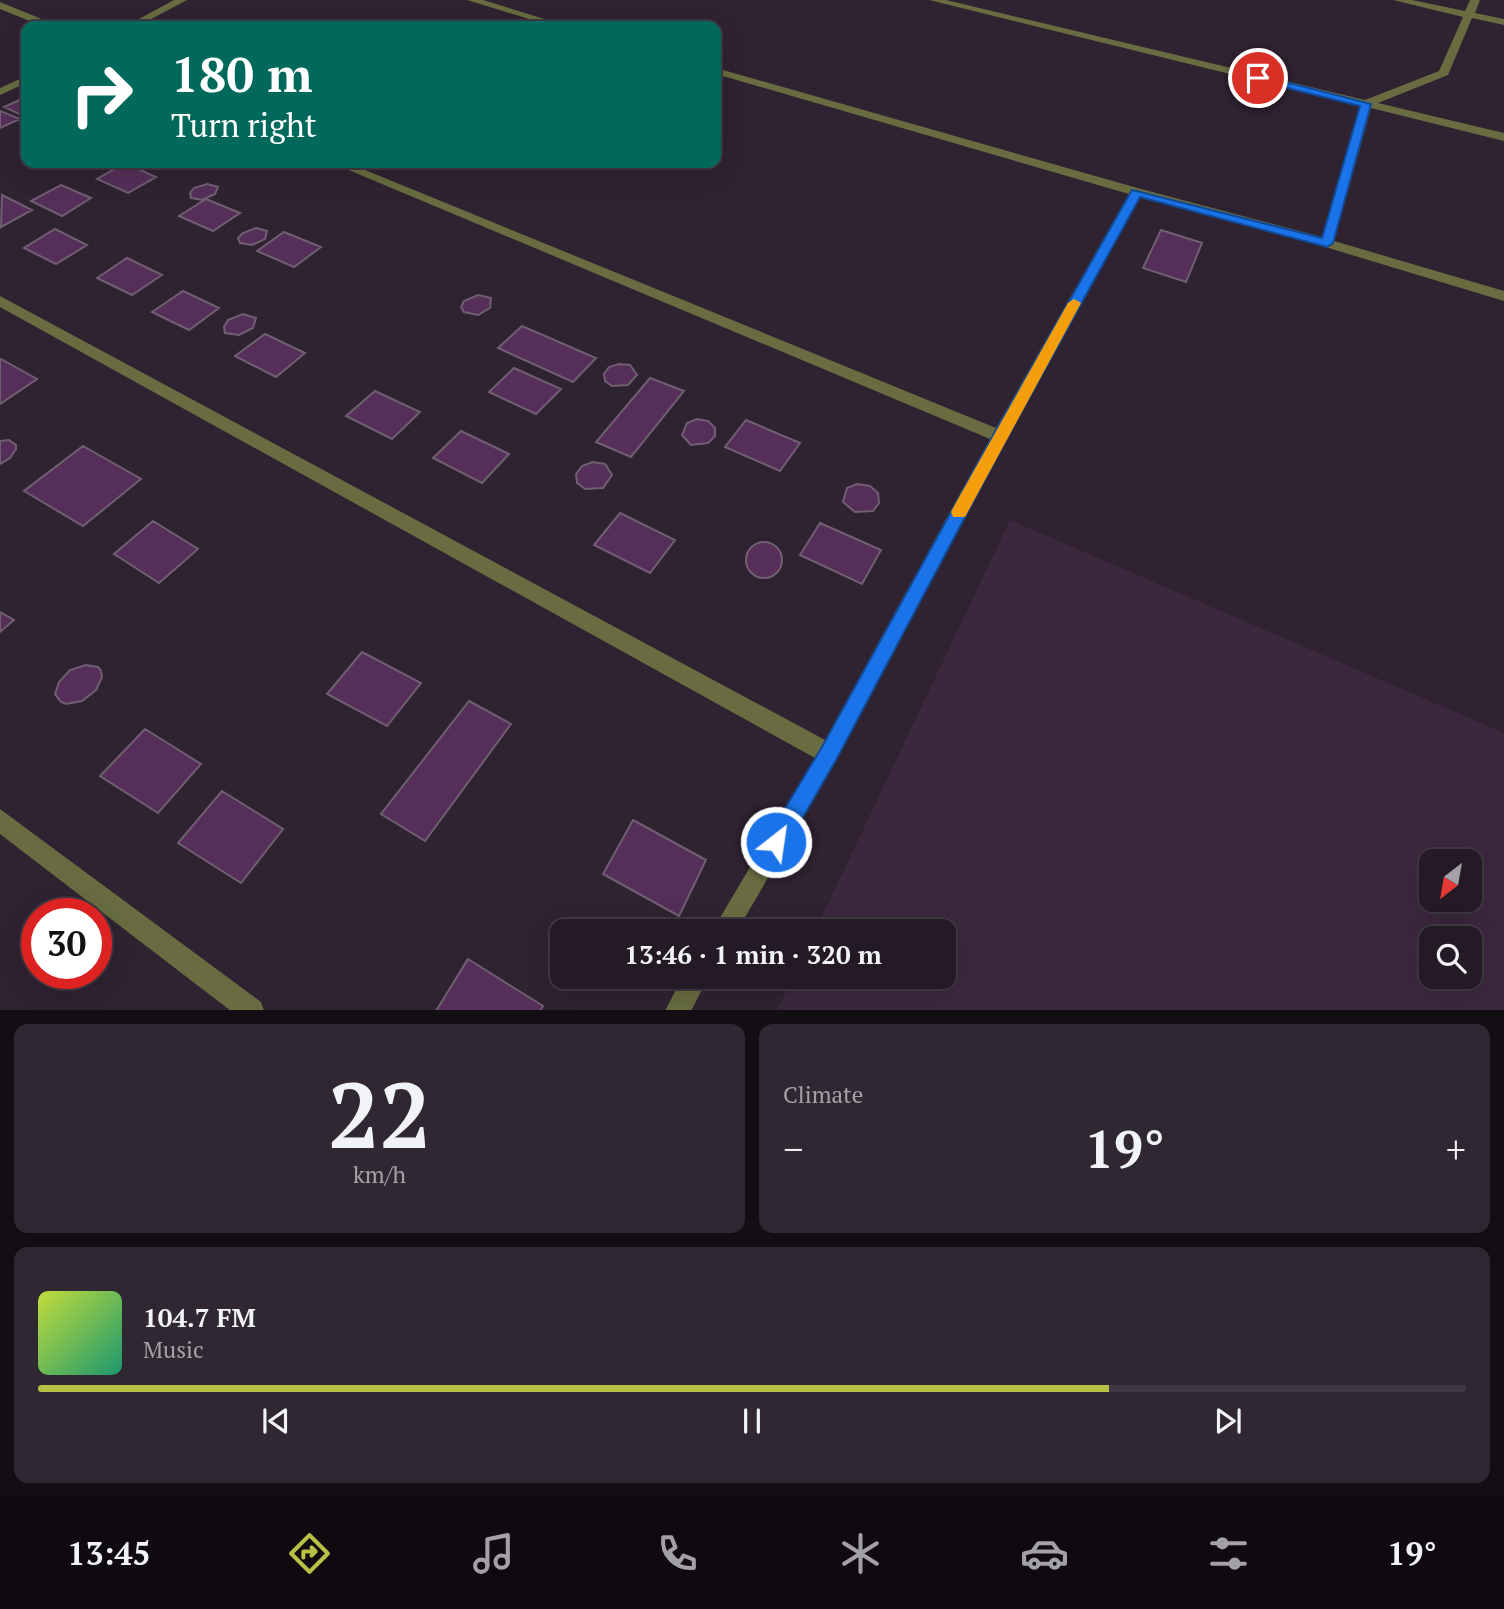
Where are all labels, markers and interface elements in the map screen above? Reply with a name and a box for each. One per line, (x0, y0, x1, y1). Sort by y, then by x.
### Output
text: 180 m (171, 41, 313, 106)
pin (1228, 48, 1288, 108)
icon: right (56, 49, 147, 140)
icon: arrive (1239, 59, 1277, 97)
text: Turn right (171, 104, 317, 146)
position arrow (739, 805, 813, 879)
north arrow (1419, 849, 1482, 912)
map controls (1419, 849, 1482, 989)
speed limit sign: 30 (21, 898, 112, 989)
button: search (1419, 926, 1482, 989)
text: 13:46 · 1 min · 320 m (624, 937, 882, 971)
text: 22 (328, 1053, 431, 1174)
text: Climate (783, 1079, 863, 1110)
text: 19° (1084, 1114, 1165, 1183)
text: − (783, 1124, 803, 1174)
text: + (1446, 1124, 1466, 1174)
text: km/h (353, 1159, 406, 1190)
text: 104.7 FM (143, 1300, 256, 1334)
text: Music (143, 1334, 204, 1365)
icon: previous (257, 1402, 295, 1440)
icon: pause (733, 1402, 771, 1440)
icon: next (1209, 1402, 1247, 1440)
icon: directions (285, 1529, 334, 1578)
icon: music (469, 1529, 518, 1578)
icon: phone (653, 1529, 702, 1578)
icon: climate (836, 1529, 885, 1578)
icon: car (1020, 1529, 1069, 1578)
icon: filters (1204, 1529, 1253, 1578)
text: 13:45 (67, 1532, 151, 1574)
text: 19° (1387, 1532, 1437, 1574)

